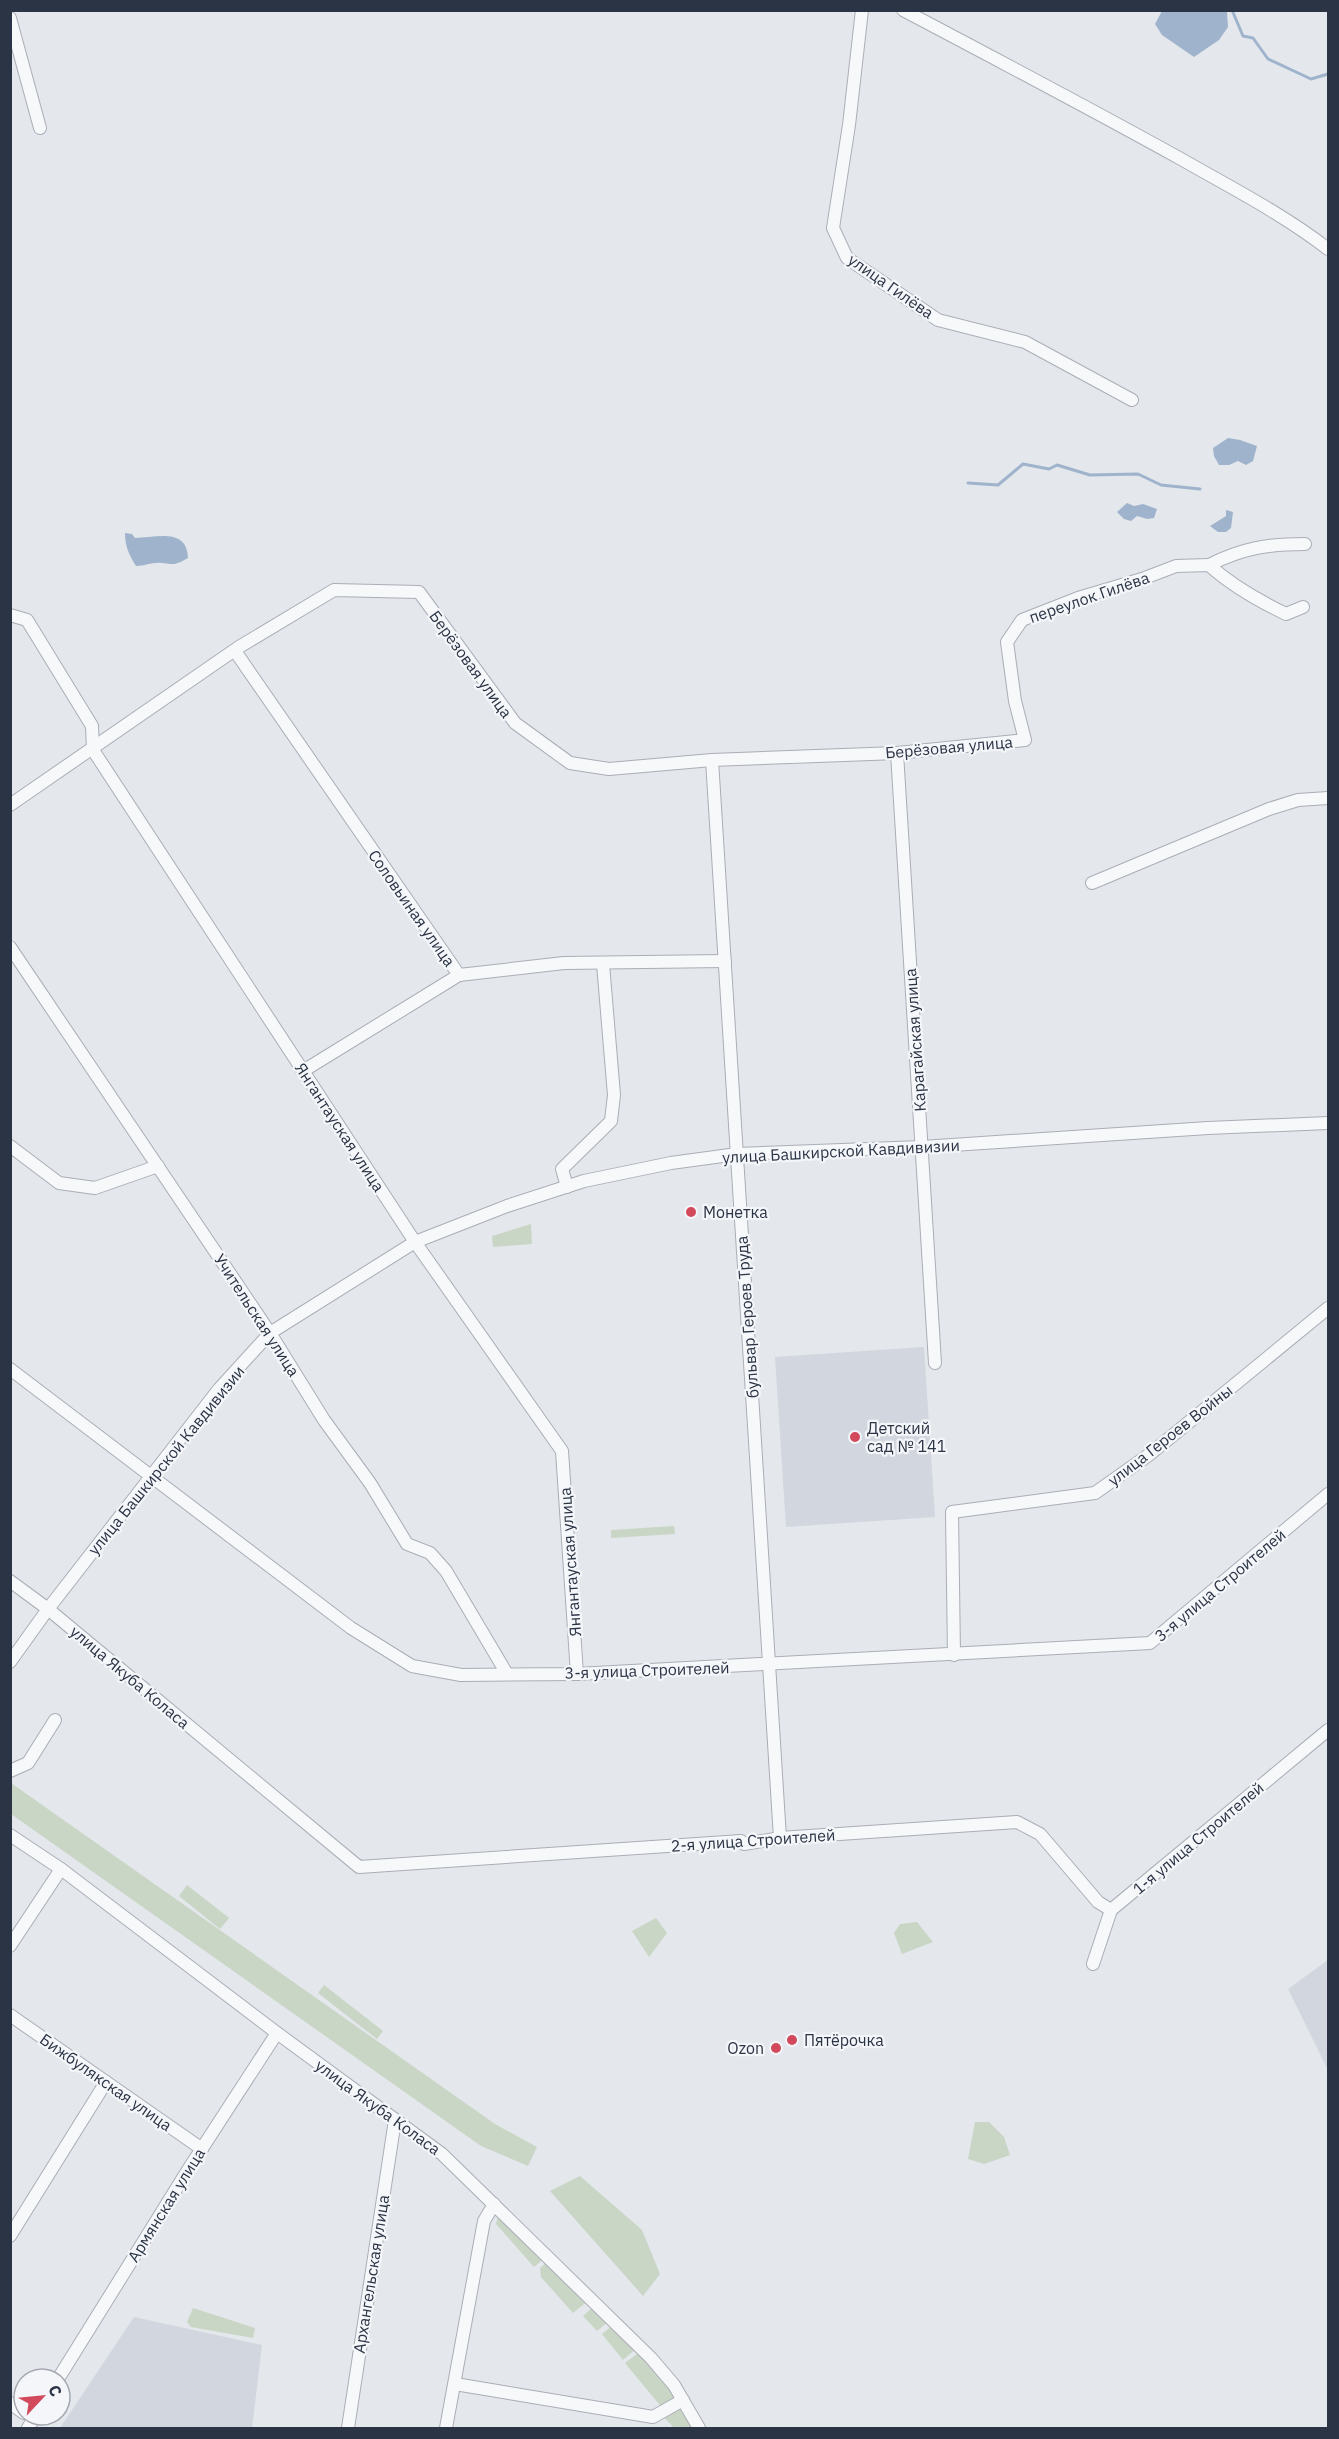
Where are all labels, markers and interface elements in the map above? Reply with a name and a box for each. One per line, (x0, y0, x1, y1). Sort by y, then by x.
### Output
street label: улица Гилёва (844, 249, 938, 323)
street label: переулок Гилёва (1026, 567, 1152, 627)
street label: Берёзовая улица (425, 606, 517, 722)
street label: Берёзовая улица (884, 731, 1014, 763)
street label: Соловьиная улица (364, 846, 460, 971)
street label: Карагайская улица (900, 967, 930, 1112)
street label: Янгантауская улица (291, 1059, 389, 1196)
street label: улица Башкирской Кавдивизии (722, 1135, 960, 1167)
place label: Монетка (703, 1202, 768, 1222)
marker: Монетка (684, 1205, 698, 1219)
street label: бульвар Героев Труда (731, 1235, 763, 1399)
street label: Учительская улица (210, 1250, 304, 1381)
street label: улица Башкирской Кавдивизии (83, 1361, 249, 1559)
street label: улица Героев Войны (1104, 1380, 1236, 1490)
place label: Детский сад № 141 (867, 1418, 946, 1456)
marker: Детский сад № 141 (848, 1430, 862, 1444)
street label: Янгантауская улица (555, 1486, 585, 1637)
street label: 3-я улица Строителей (1150, 1524, 1290, 1646)
street label: улица Якуба Коласа (66, 1621, 194, 1733)
street label: 3-я улица Строителей (564, 1657, 730, 1683)
street label: 1-я улица Строителей (1128, 1777, 1268, 1899)
street label: 2-я улица Строителей (670, 1824, 836, 1856)
street label: Бижбулякская улица (36, 2029, 176, 2135)
place label: Пятёрочка (804, 2030, 884, 2050)
marker: Пятёрочка (785, 2033, 799, 2047)
place label: Ozon (727, 2038, 764, 2058)
marker: Ozon (769, 2041, 783, 2055)
street label: улица Якуба Коласа (312, 2055, 445, 2159)
street label: Армянская улица (123, 2144, 209, 2266)
street label: Архангельская улица (349, 2193, 393, 2355)
north arrow (12, 2367, 72, 2427)
text: С (44, 2381, 67, 2399)

